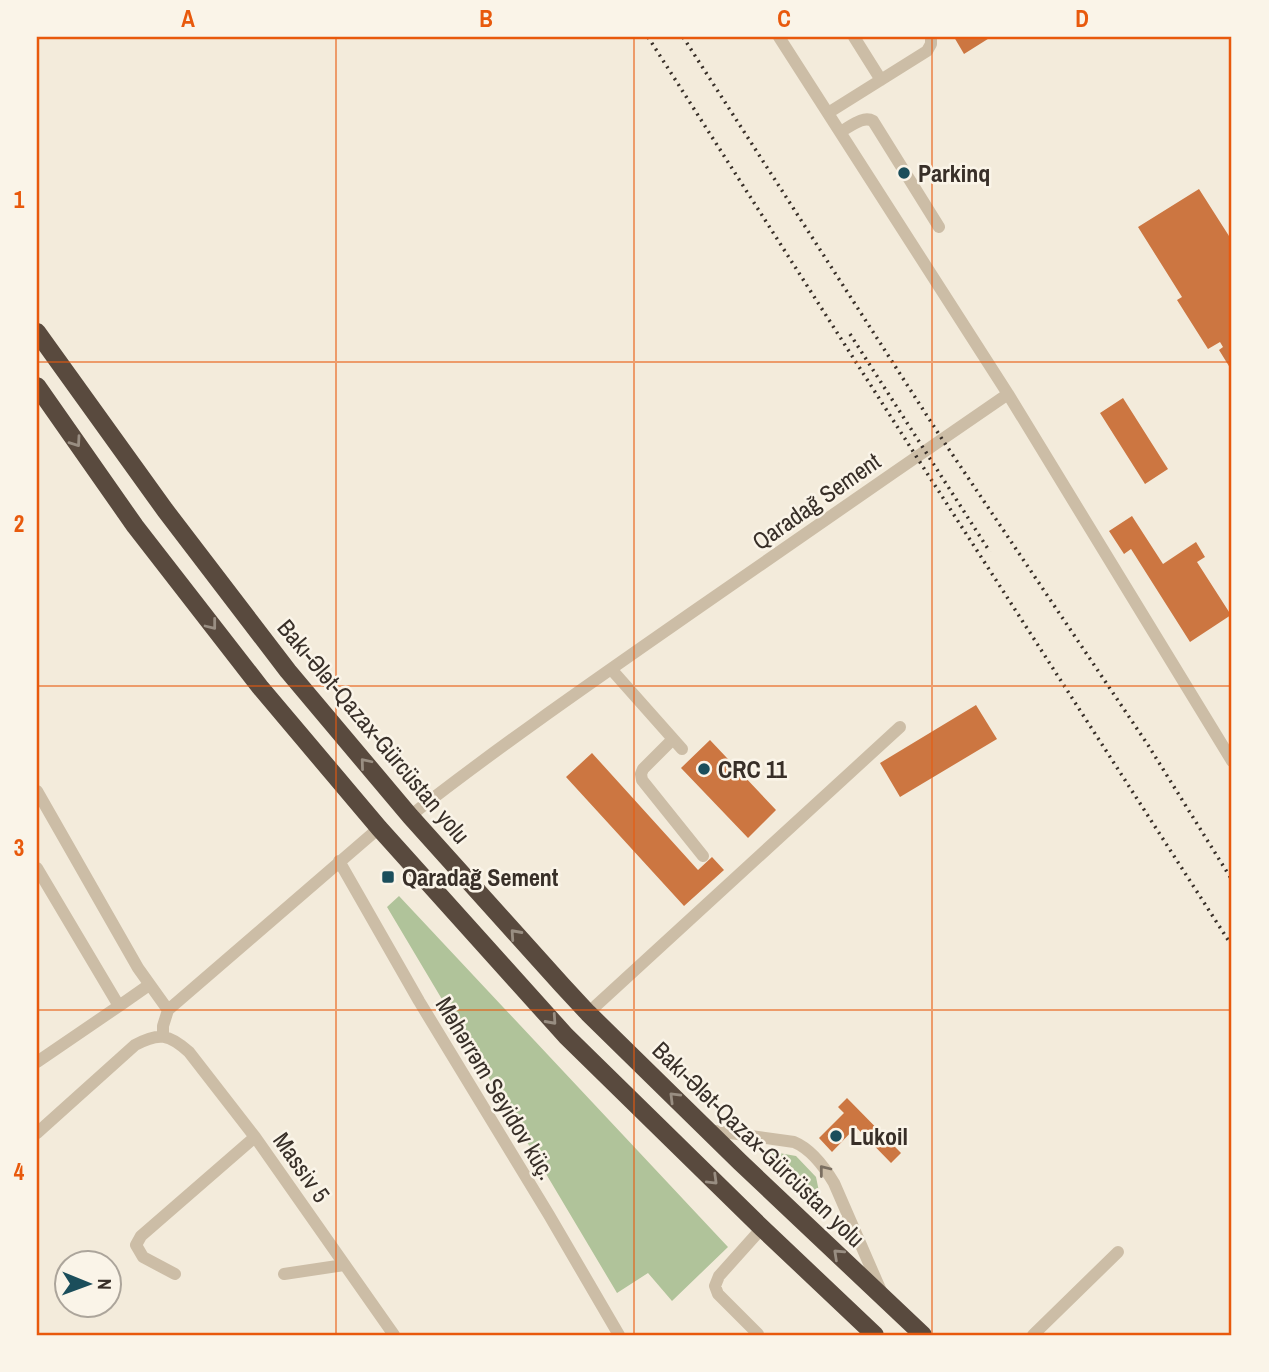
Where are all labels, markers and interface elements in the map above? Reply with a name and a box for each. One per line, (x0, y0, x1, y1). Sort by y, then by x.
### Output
text: A (181, 3, 195, 34)
text: B (479, 3, 493, 34)
text: C (777, 3, 791, 34)
text: D (1075, 3, 1089, 34)
place label: Parkinq (918, 157, 990, 189)
marker: Parkinq (896, 165, 912, 181)
text: 1 (14, 184, 25, 215)
one-way arrow (68, 434, 80, 447)
street label: Qaradağ Sement (745, 445, 887, 557)
text: 2 (14, 508, 24, 539)
street label: Bakı-Ələt-Qazax-Gürcüstan yolu (271, 612, 477, 850)
one-way arrow (203, 617, 216, 630)
place label: CRC 11 (718, 753, 787, 785)
one-way arrow (361, 758, 374, 770)
marker: CRC 11 (696, 761, 712, 777)
text: 3 (14, 832, 24, 863)
place label: Qaradağ Sement (402, 861, 559, 893)
marker: Qaradağ Sement (380, 869, 396, 885)
one-way arrow (511, 929, 524, 942)
street label: Məhərrəm Seyidov küç. (429, 991, 563, 1185)
one-way arrow (543, 1012, 556, 1025)
street label: Bakı-Ələt-Qazax-Gürcüstan yolu (646, 1034, 872, 1254)
one-way arrow (669, 1092, 682, 1105)
place label: Lukoil (850, 1120, 908, 1152)
street label: Massiv 5 (266, 1126, 338, 1208)
marker: Lukoil (828, 1128, 844, 1144)
text: 4 (14, 1156, 25, 1187)
one-way arrow (820, 1165, 833, 1177)
one-way arrow (705, 1172, 718, 1185)
north arrow (52, 1250, 122, 1320)
one-way arrow (833, 1250, 846, 1263)
text: N (92, 1278, 118, 1290)

